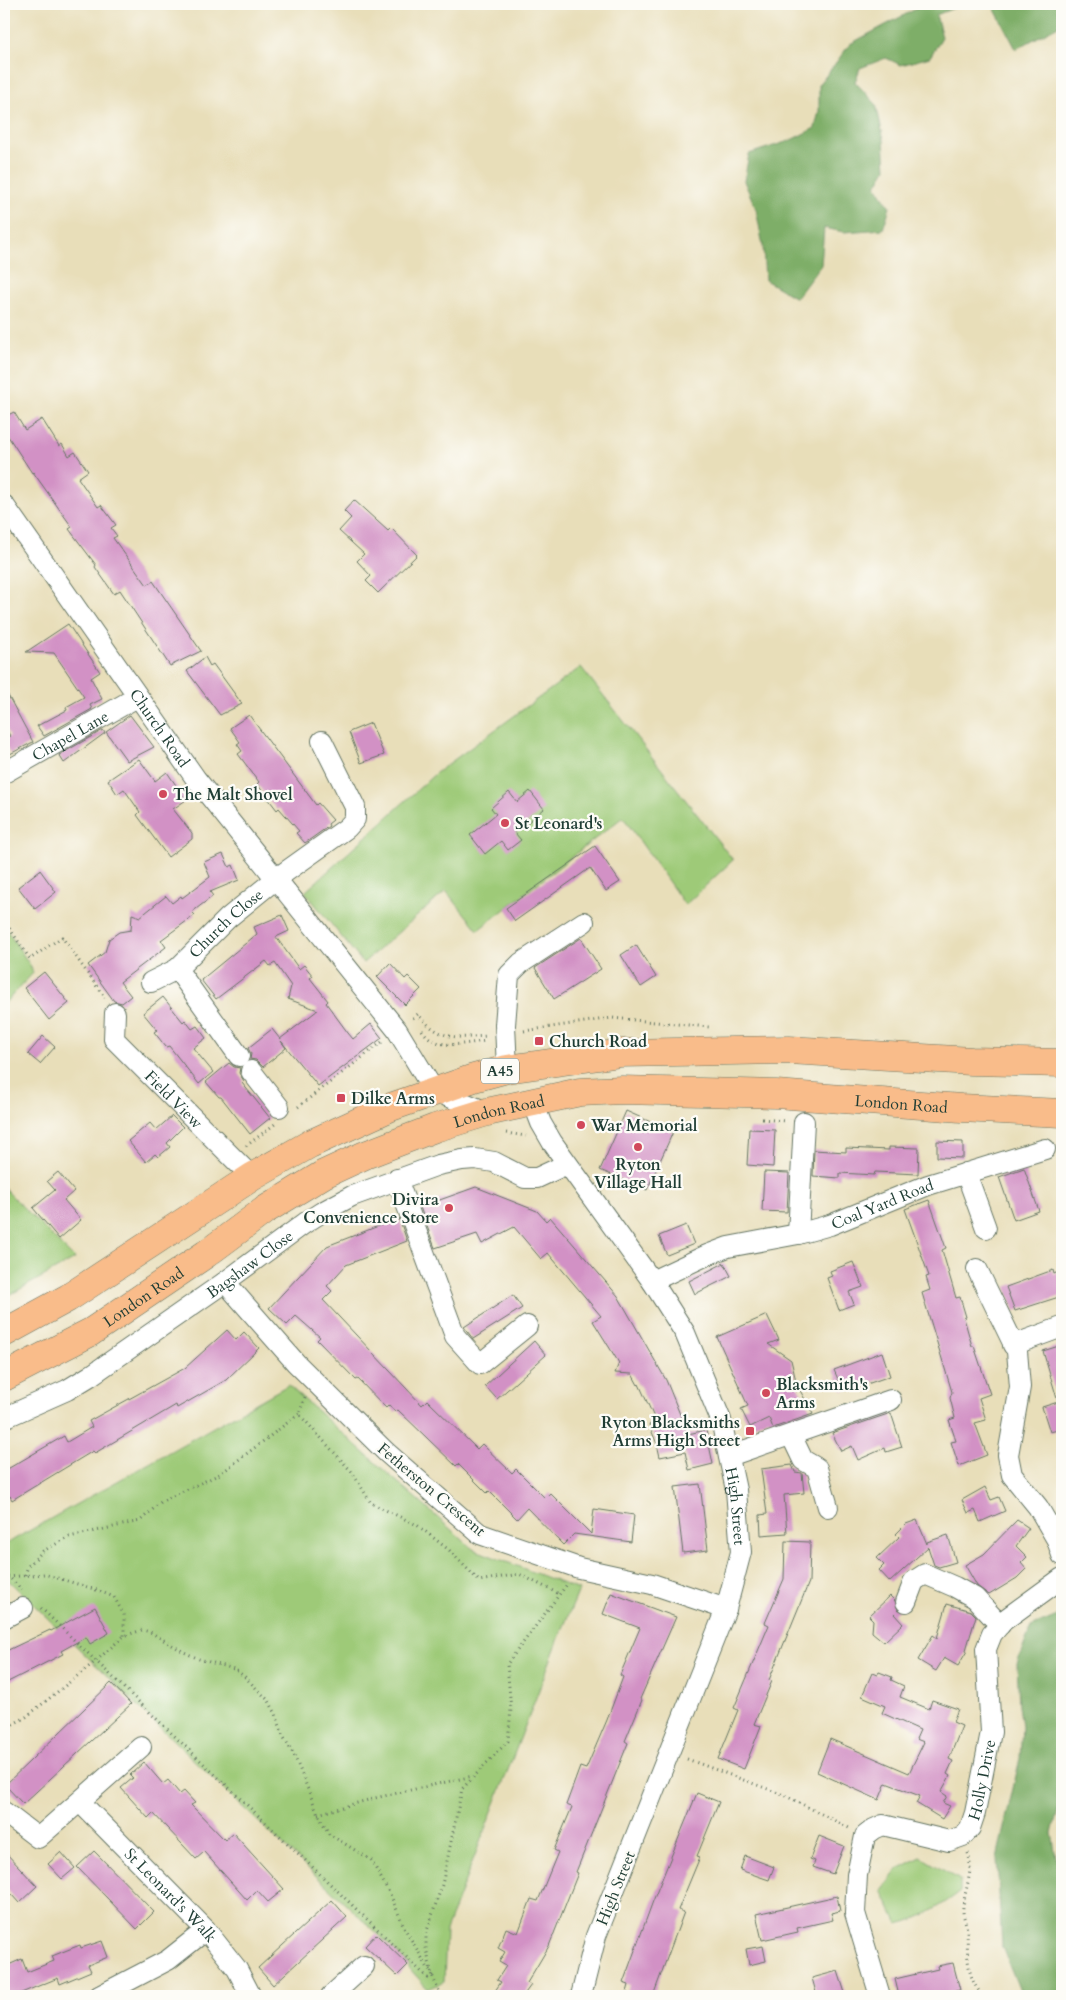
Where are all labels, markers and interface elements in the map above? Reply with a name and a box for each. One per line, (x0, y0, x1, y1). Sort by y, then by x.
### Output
street label: Church Road (124, 685, 195, 772)
street label: Chapel Lane (28, 706, 113, 767)
place label: The Malt Shovel (173, 784, 293, 806)
marker: The Malt Shovel (157, 788, 169, 800)
place label: St Leonard's (515, 813, 602, 835)
marker: St Leonard's (499, 817, 511, 829)
street label: Church Close (184, 884, 268, 963)
place label: Church Road (549, 1031, 647, 1053)
marker: Church Road (533, 1035, 545, 1047)
road number: A45 (481, 1058, 519, 1084)
street label: Field View (139, 1066, 207, 1134)
place label: Dilke Arms (351, 1088, 435, 1110)
street label: London Road (451, 1090, 547, 1134)
street label: London Road (854, 1090, 949, 1119)
marker: Dilke Arms (335, 1092, 347, 1104)
place label: War Memorial (590, 1115, 698, 1137)
marker: War Memorial (575, 1119, 587, 1131)
marker: Ryton Village Hall (632, 1141, 644, 1153)
place label: Ryton Village Hall (594, 1154, 682, 1194)
street label: Coal Yard Road (828, 1174, 937, 1235)
place label: Divira Convenience Store (303, 1189, 439, 1229)
marker: Divira Convenience Store (443, 1202, 455, 1214)
street label: Bagshaw Close (202, 1225, 298, 1304)
street label: London Road (99, 1262, 189, 1333)
place label: Blacksmith's Arms (776, 1374, 868, 1414)
marker: Blacksmith's Arms (760, 1387, 772, 1399)
place label: Ryton Blacksmiths Arms High Street (601, 1412, 740, 1452)
marker: Ryton Blacksmiths Arms High Street (744, 1425, 756, 1437)
street label: Fetherston Crescent (373, 1438, 490, 1542)
street label: High Street (719, 1465, 750, 1546)
street label: Holly Drive (963, 1738, 1001, 1823)
street label: St Leonard's Walk (119, 1843, 222, 1947)
street label: High Street (591, 1848, 641, 1929)

